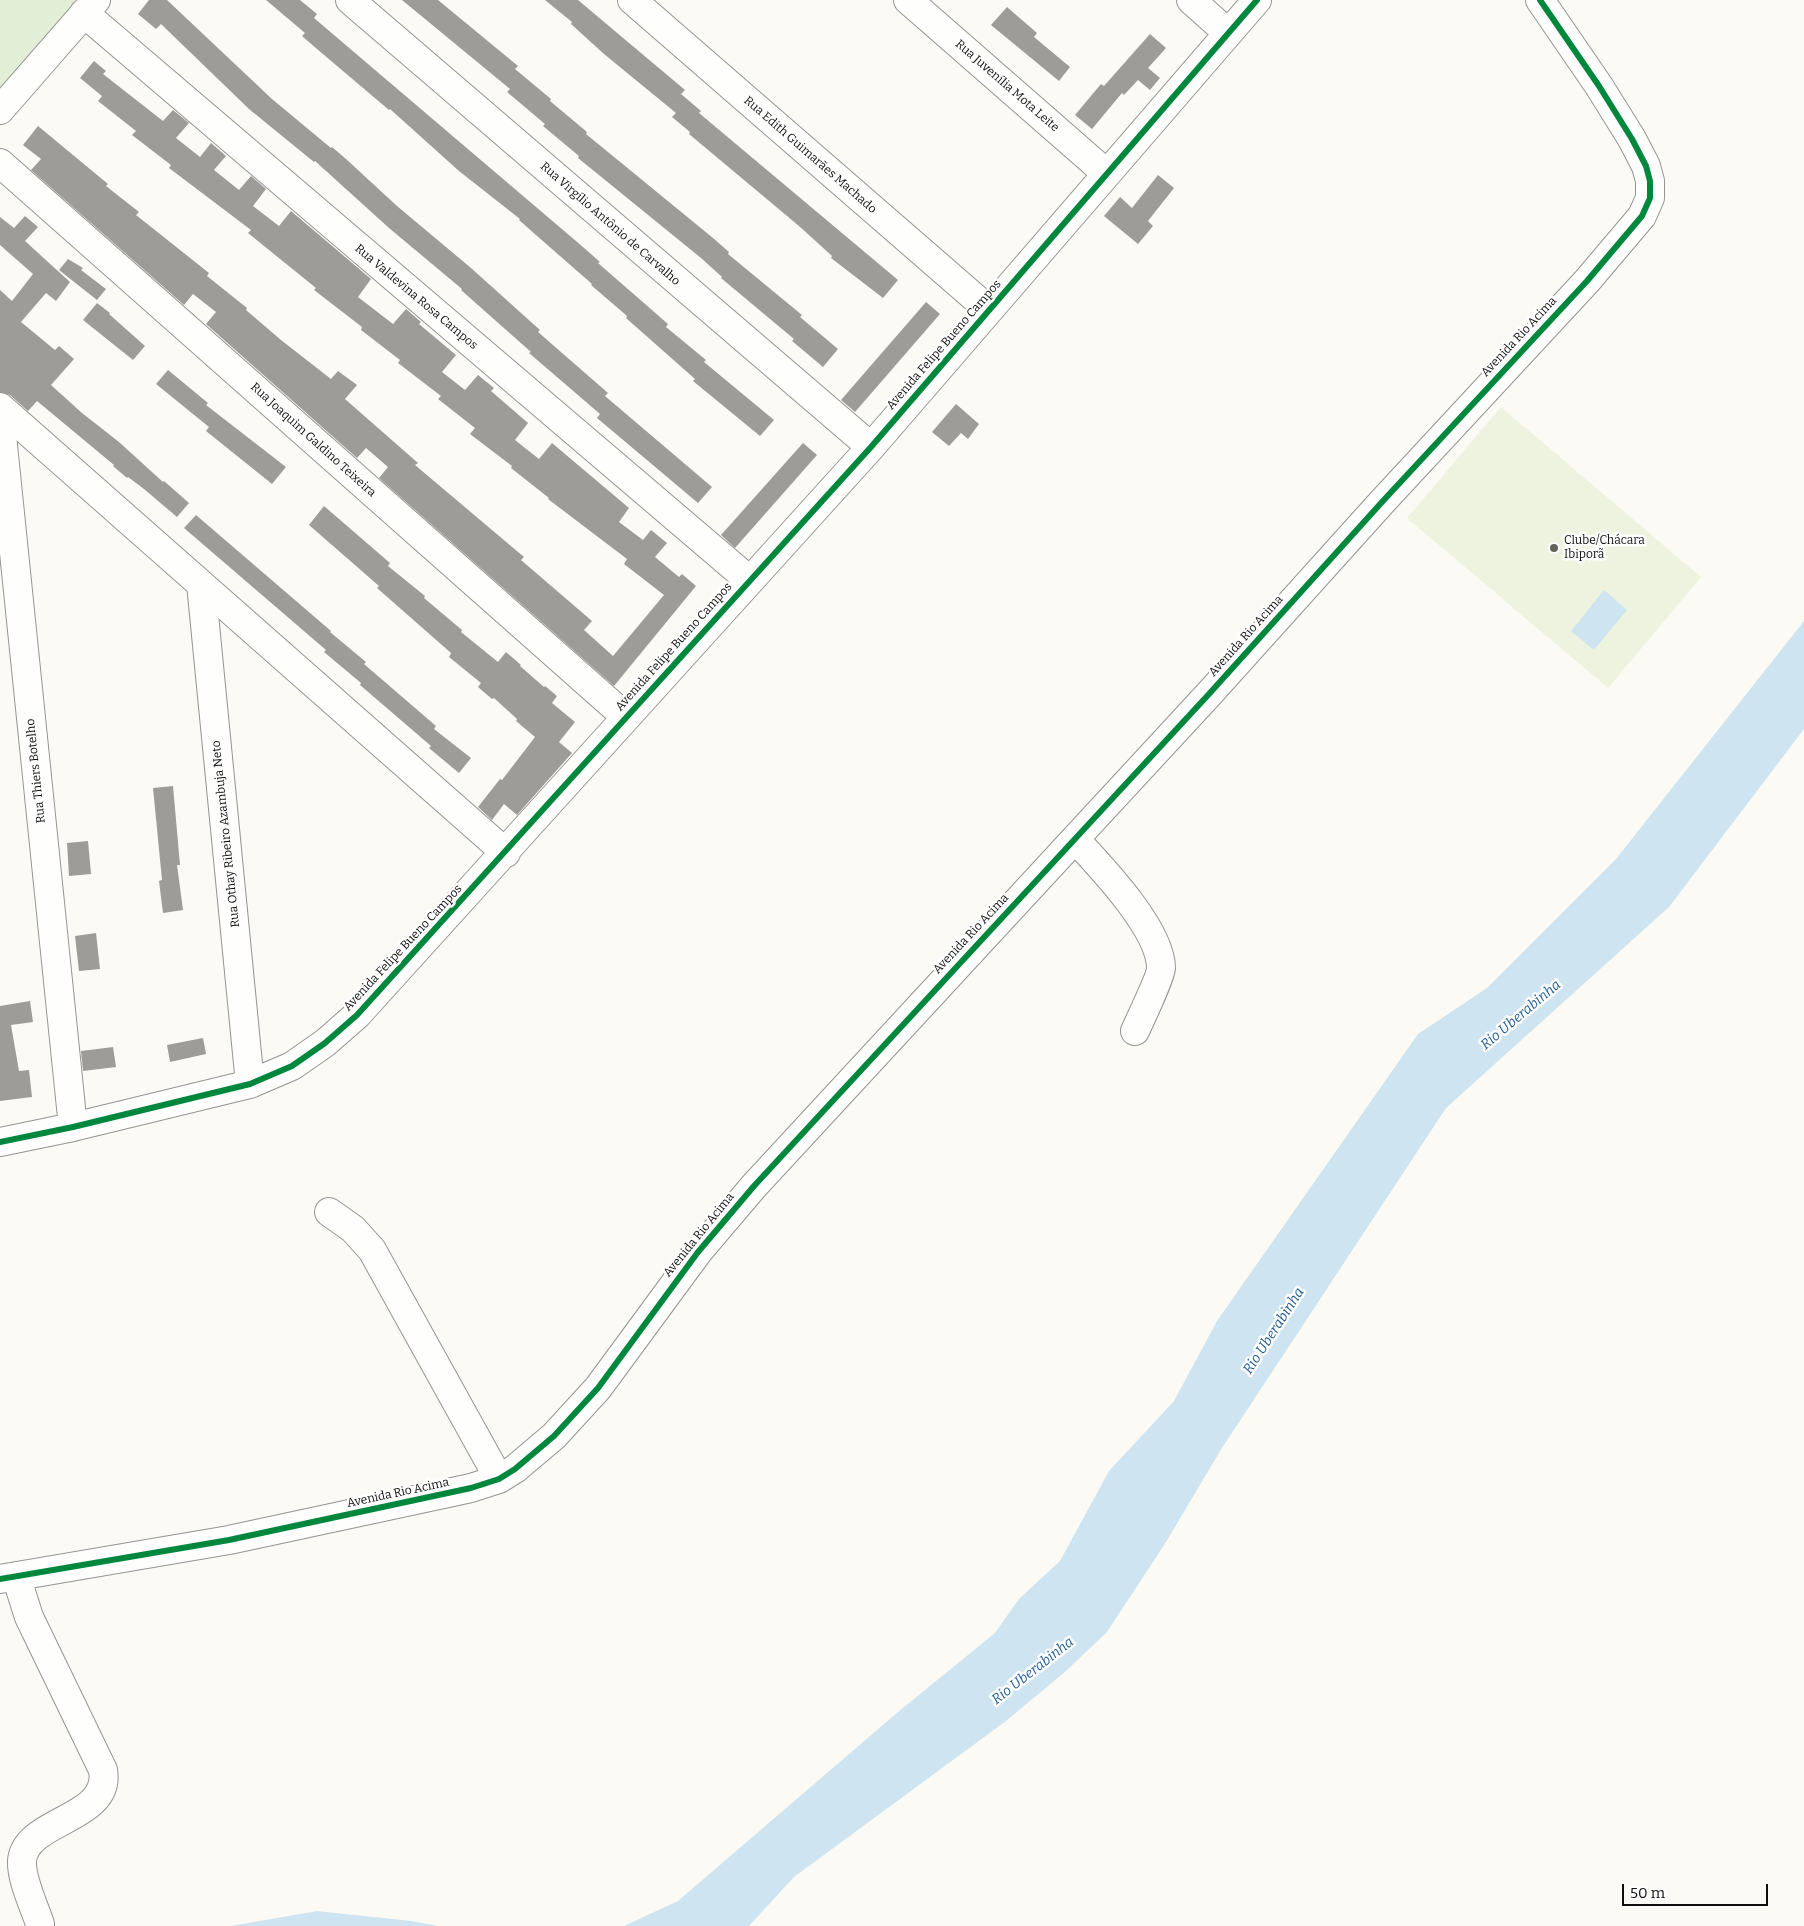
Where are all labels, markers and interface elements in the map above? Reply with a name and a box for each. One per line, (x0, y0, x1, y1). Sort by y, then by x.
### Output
street label: Rua Juvenília Mota Leite (952, 37, 1062, 135)
street label: Rua Edith Guimarães Machado (741, 93, 879, 217)
street label: Rua Virgílio Antônio de Carvalho (537, 159, 683, 289)
street label: Rua Valdevina Rosa Campos (352, 241, 480, 353)
street label: Avenida Felipe Bueno Campos (884, 277, 1004, 413)
street label: Avenida Rio Acima (1478, 294, 1560, 380)
street label: Rua Joaquim Galdino Teixeira (247, 380, 379, 500)
place label: Clube/Chácara Ibiporã (1564, 534, 1645, 562)
marker: Clube/Chácara Ibiporã (1548, 542, 1560, 554)
street label: Avenida Felipe Bueno Campos (613, 580, 735, 714)
street label: Avenida Rio Acima (1206, 592, 1286, 680)
street label: Rua Thiers Botelho (23, 718, 49, 824)
street label: Rua Othay Ribeiro Azambuja Neto (209, 740, 243, 928)
street label: Avenida Felipe Bueno Campos (341, 882, 465, 1014)
street label: Avenida Rio Acima (930, 891, 1012, 977)
water label: Rio Uberabinha (1478, 977, 1564, 1053)
street label: Avenida Rio Acima (661, 1190, 737, 1280)
water label: Rio Uberabinha (1240, 1285, 1308, 1377)
street label: Avenida Rio Acima (346, 1475, 450, 1511)
water label: Rio Uberabinha (989, 1634, 1077, 1708)
scale bar (1624, 1874, 1770, 1906)
text: 50 m (1630, 1884, 1665, 1902)

